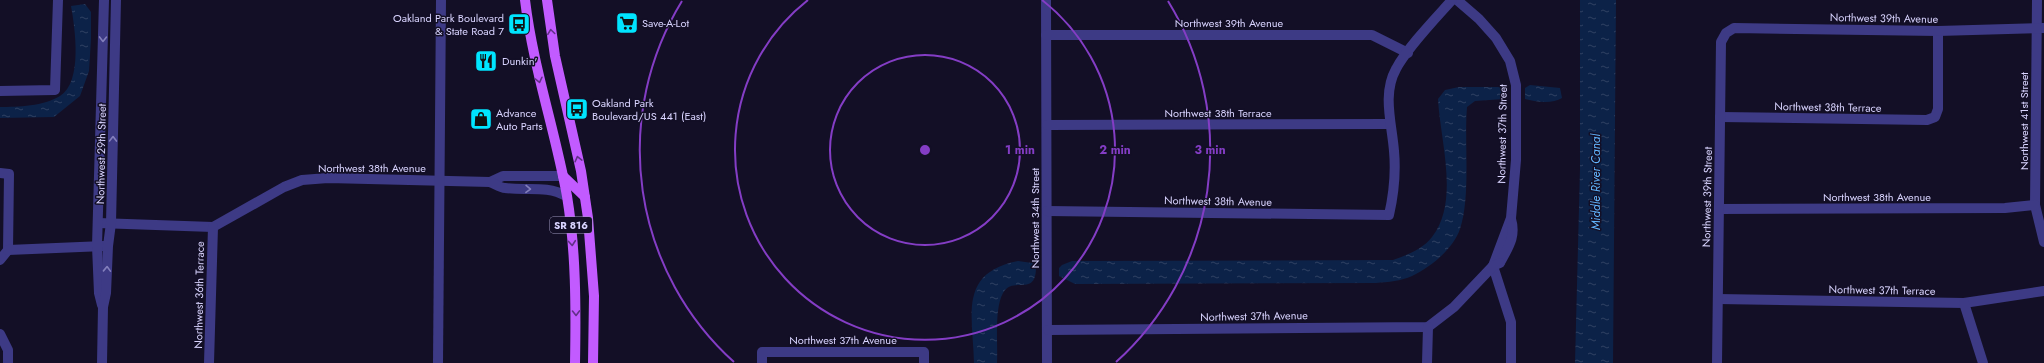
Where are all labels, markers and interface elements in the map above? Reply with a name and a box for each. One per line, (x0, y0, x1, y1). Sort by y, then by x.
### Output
street label: Northwest 39th Avenue (1830, 9, 1939, 27)
place label: Oakland Park Boulevard & State Road 7 (393, 10, 504, 39)
supermarket icon: Save-A-Lot (614, 10, 640, 36)
bus stop icon: Oakland Park Boulevard & State Road 7 (506, 11, 532, 37)
place label: Save-A-Lot (642, 15, 689, 31)
street label: Northwest 39th Avenue (1175, 15, 1284, 31)
one-way arrow (547, 29, 556, 35)
one-way arrow (98, 36, 107, 42)
restaurant icon: Dunkin' (473, 48, 499, 74)
place label: Dunkin' (502, 53, 537, 69)
street label: Northwest 41st Street (2016, 72, 2032, 170)
one-way arrow (534, 76, 543, 83)
street label: Northwest 37th Street (1493, 84, 1511, 184)
place label: Oakland Park Boulevard/US 441 (East) (592, 95, 706, 124)
bus stop icon: Oakland Park Boulevard/US 441 (East) (564, 96, 590, 122)
street label: Northwest 38th Terrace (1774, 98, 1882, 116)
street label: Northwest 29th Street (92, 103, 110, 204)
place label: Advance Auto Parts (496, 105, 543, 134)
street label: Northwest 38th Terrace (1164, 105, 1272, 121)
shop icon: Advance Auto Parts (468, 106, 494, 132)
water label: Middle River Canal (1587, 133, 1605, 230)
one-way arrow (109, 136, 117, 142)
text: 1 min (1005, 141, 1035, 159)
text: 2 min (1099, 141, 1131, 159)
text: 3 min (1194, 141, 1226, 159)
centre of rings (918, 143, 932, 157)
street label: Northwest 39th Street (1698, 146, 1716, 247)
one-way arrow (574, 156, 583, 163)
street label: Northwest 38th Avenue (318, 160, 426, 176)
street label: Northwest 34th Street (1027, 167, 1043, 268)
one-way arrow (525, 185, 531, 193)
street label: Northwest 38th Avenue (1823, 189, 1931, 205)
street label: Northwest 38th Avenue (1164, 192, 1272, 210)
road number: SR 816 (550, 217, 592, 233)
one-way arrow (568, 240, 577, 246)
street label: Northwest 36th Terrace (190, 241, 208, 349)
one-way arrow (103, 265, 111, 271)
street label: Northwest 37th Terrace (1828, 281, 1936, 299)
street label: Northwest 37th Avenue (1200, 307, 1308, 325)
one-way arrow (572, 310, 580, 316)
street label: Northwest 37th Avenue (789, 332, 897, 348)

